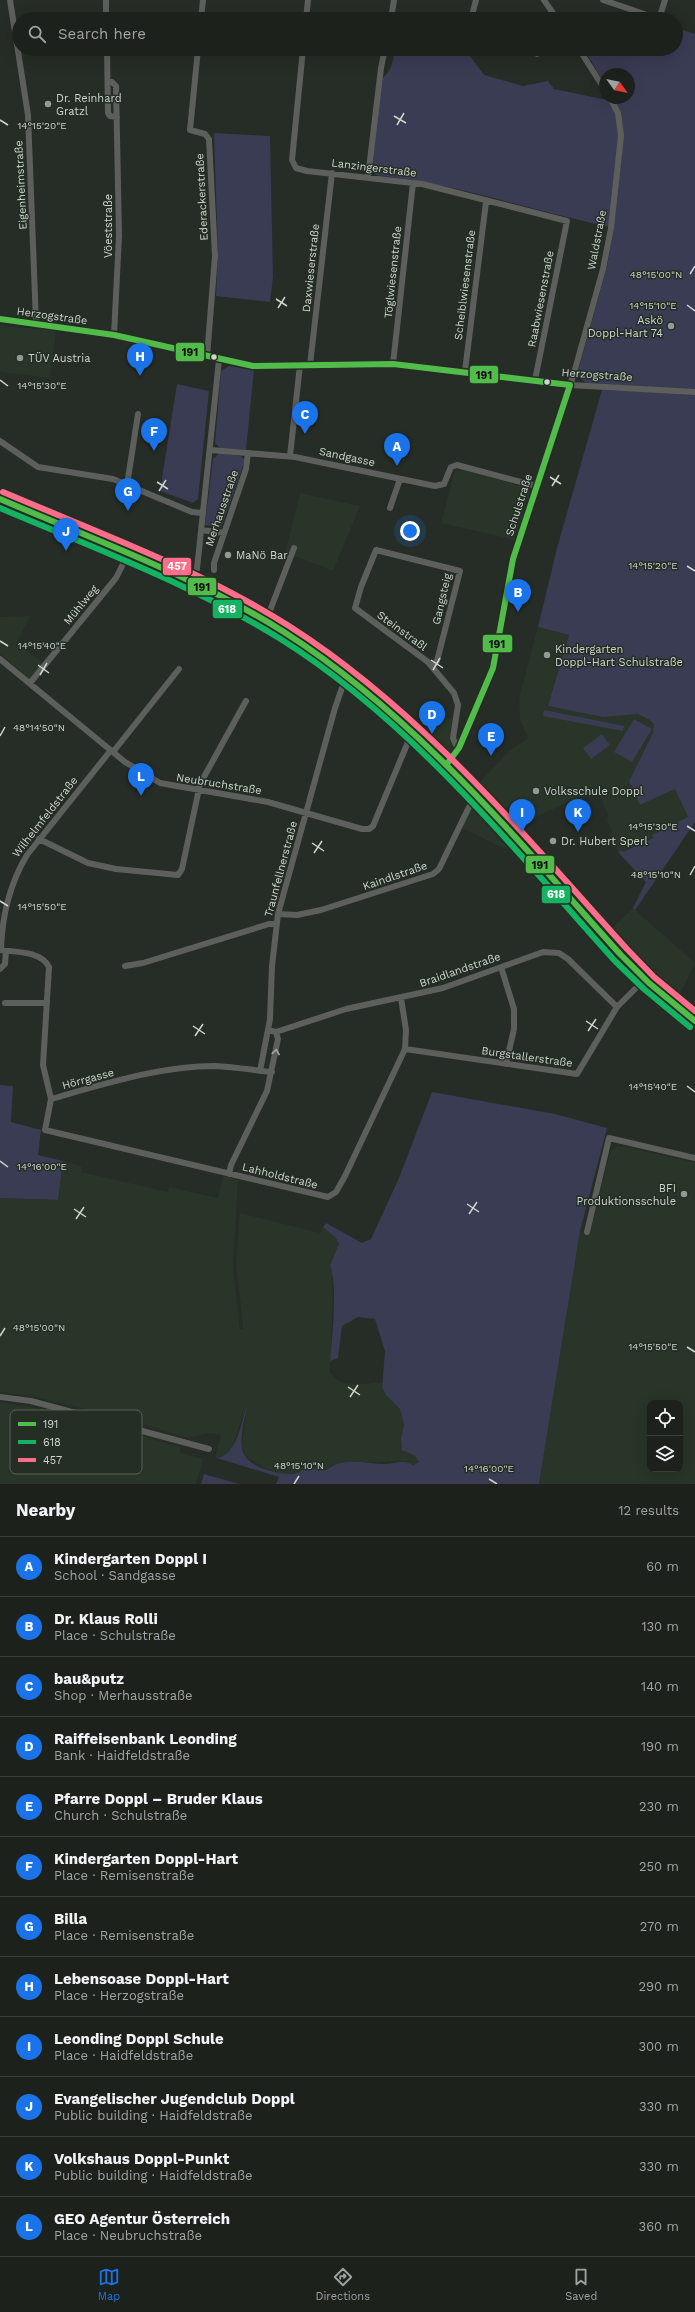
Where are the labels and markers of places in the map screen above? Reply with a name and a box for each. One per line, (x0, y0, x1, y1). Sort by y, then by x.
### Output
place label: Dr. Reinhard Gratzl (56, 92, 122, 118)
marker: Dr. Reinhard Gratzl (43, 99, 53, 109)
place label: Askö Doppl-Hart 74 (588, 314, 663, 340)
marker: Askö Doppl-Hart 74 (666, 321, 676, 331)
pin: H (127, 343, 153, 376)
place label: TÜV Austria (28, 351, 91, 365)
unlabelled marker (209, 352, 219, 362)
marker: TÜV Austria (15, 353, 25, 363)
unlabelled marker (542, 377, 552, 387)
pin: C (292, 401, 318, 434)
pin: F (141, 418, 167, 451)
pin: A (384, 433, 410, 466)
pin: G (115, 478, 141, 511)
pin: J (53, 518, 79, 551)
place label: MaNö Bar (236, 549, 288, 562)
marker: MaNö Bar (223, 550, 233, 560)
pin: B (505, 579, 531, 612)
place label: Kindergarten Doppl-Hart Schulstraße (555, 643, 683, 669)
marker: Kindergarten Doppl-Hart Schulstraße (542, 650, 552, 660)
pin: D (419, 701, 445, 734)
pin: E (478, 723, 504, 756)
pin: L (128, 763, 154, 796)
place label: Volksschule Doppl (544, 785, 644, 798)
marker: Volksschule Doppl (531, 786, 541, 796)
pin: I (509, 799, 535, 832)
pin: K (565, 799, 591, 832)
place label: Dr. Hubert Sperl (561, 835, 648, 848)
marker: Dr. Hubert Sperl (548, 836, 558, 846)
place label: BFI Produktionsschule (576, 1182, 676, 1208)
marker: BFI Produktionsschule (679, 1189, 689, 1199)

